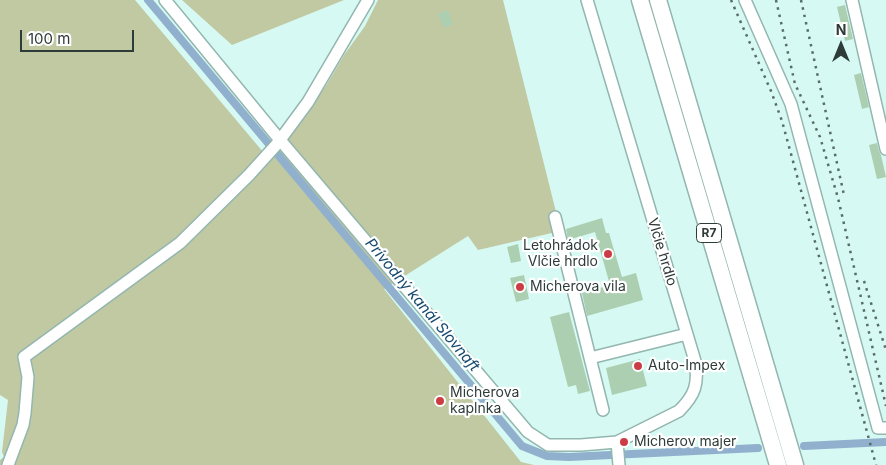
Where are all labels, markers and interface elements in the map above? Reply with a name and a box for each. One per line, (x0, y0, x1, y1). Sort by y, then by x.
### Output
scale bar (22, 20, 136, 52)
north arrow (816, 20, 866, 70)
text: N (836, 21, 846, 38)
text: 100 m (28, 29, 70, 48)
street label: Vlčie hrdlo (644, 216, 680, 288)
road number: R7 (696, 224, 722, 242)
water label: Prívodný kanál Slovnaft (361, 235, 483, 375)
place label: Letohrádok Vlčie hrdlo (523, 238, 598, 270)
marker: Letohrádok Vlčie hrdlo (602, 248, 614, 260)
place label: Micherova vila (530, 279, 626, 295)
marker: Micherova vila (514, 281, 526, 293)
place label: Auto-Impex (648, 358, 725, 374)
marker: Auto-Impex (632, 360, 644, 372)
place label: Micherova kaplnka (450, 385, 519, 418)
marker: Micherova kaplnka (434, 395, 446, 407)
place label: Micherov majer (634, 434, 736, 450)
marker: Micherov majer (618, 436, 630, 448)

